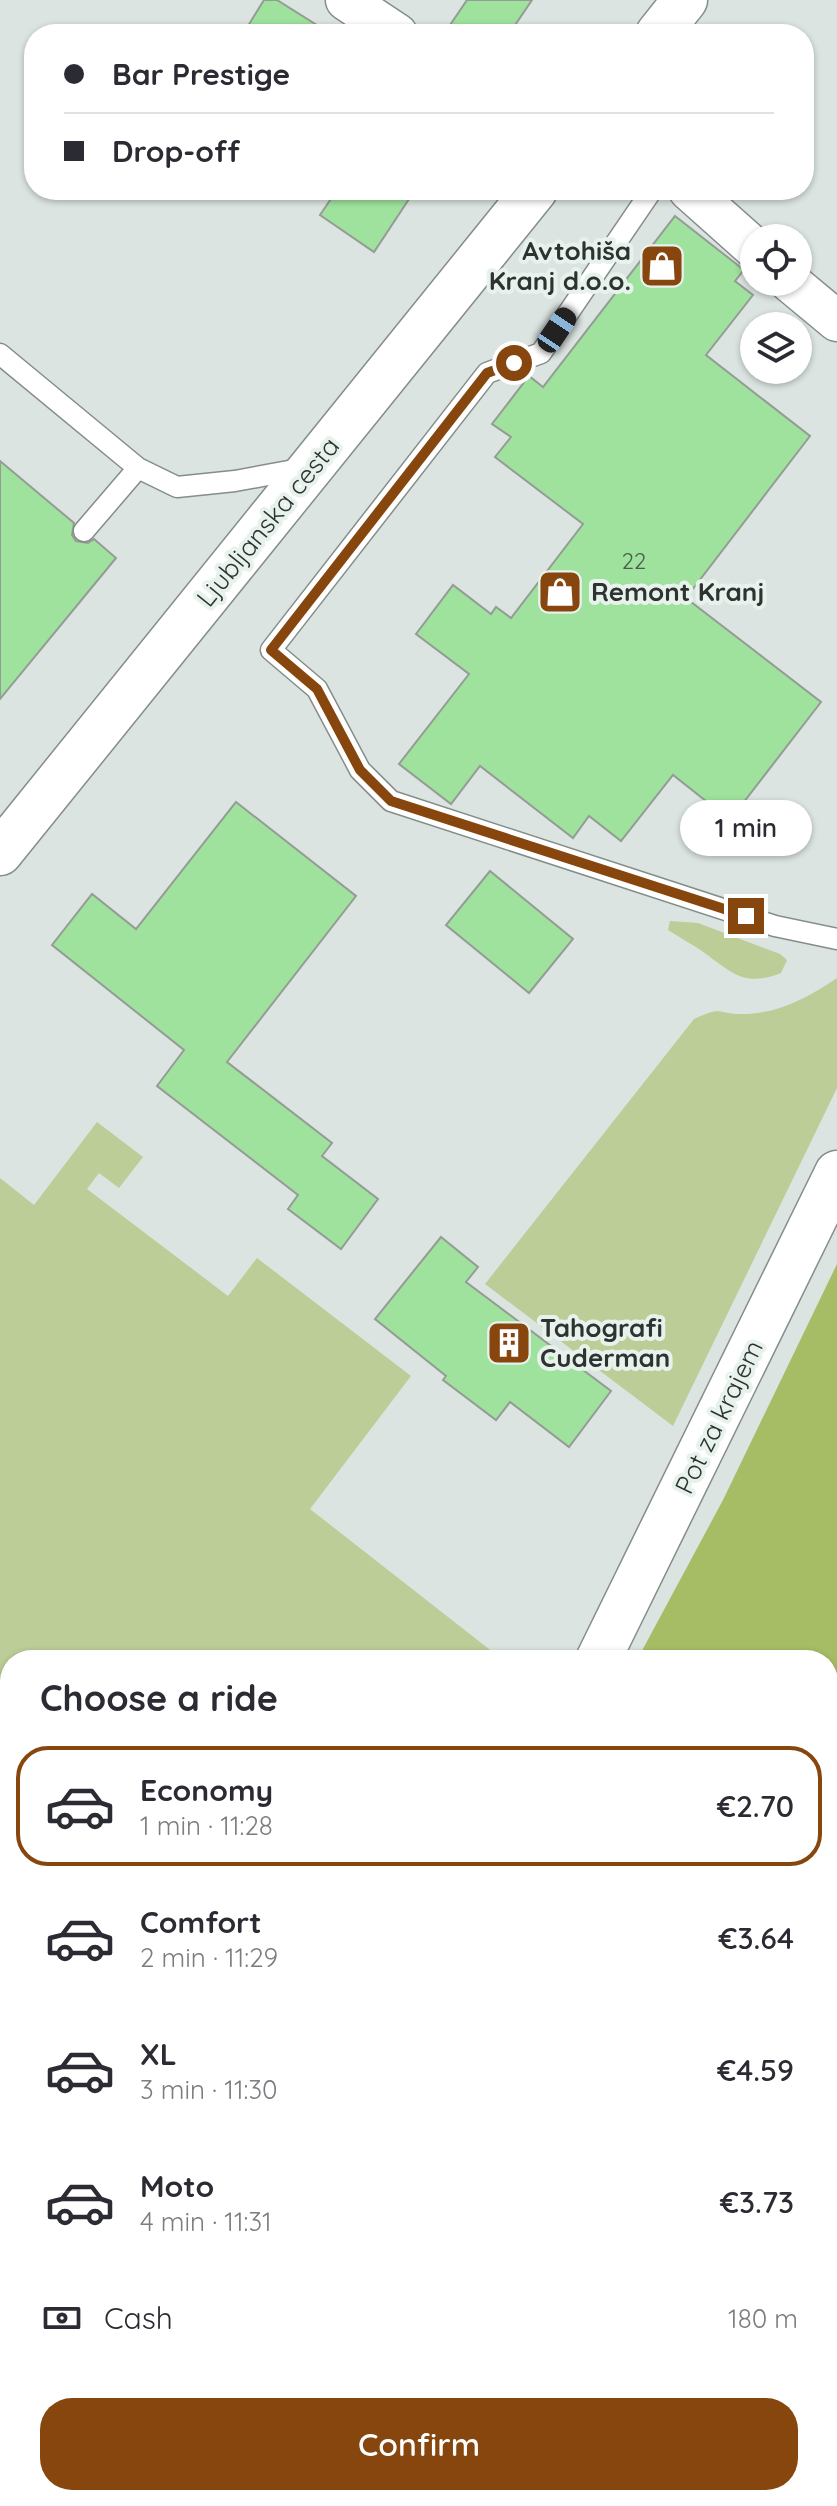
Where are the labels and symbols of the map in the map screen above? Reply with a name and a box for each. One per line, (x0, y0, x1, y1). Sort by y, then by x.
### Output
place label: Avtohiša Kranj d.o.o. (489, 234, 631, 297)
shop icon: Avtohiša Kranj d.o.o. (638, 242, 686, 290)
car (534, 303, 580, 357)
route start (496, 345, 532, 381)
street label: Ljubljanska cesta (189, 430, 346, 613)
house number: 22 (622, 547, 646, 575)
shop icon: Remont Kranj (536, 568, 584, 616)
place label: Remont Kranj (591, 575, 764, 608)
callout: 1 min (680, 800, 812, 856)
route end (728, 898, 764, 934)
place label: Tahografi Cuderman (540, 1311, 670, 1374)
building icon: Tahografi Cuderman (485, 1319, 533, 1367)
street label: Pot za krajem (667, 1335, 770, 1499)

